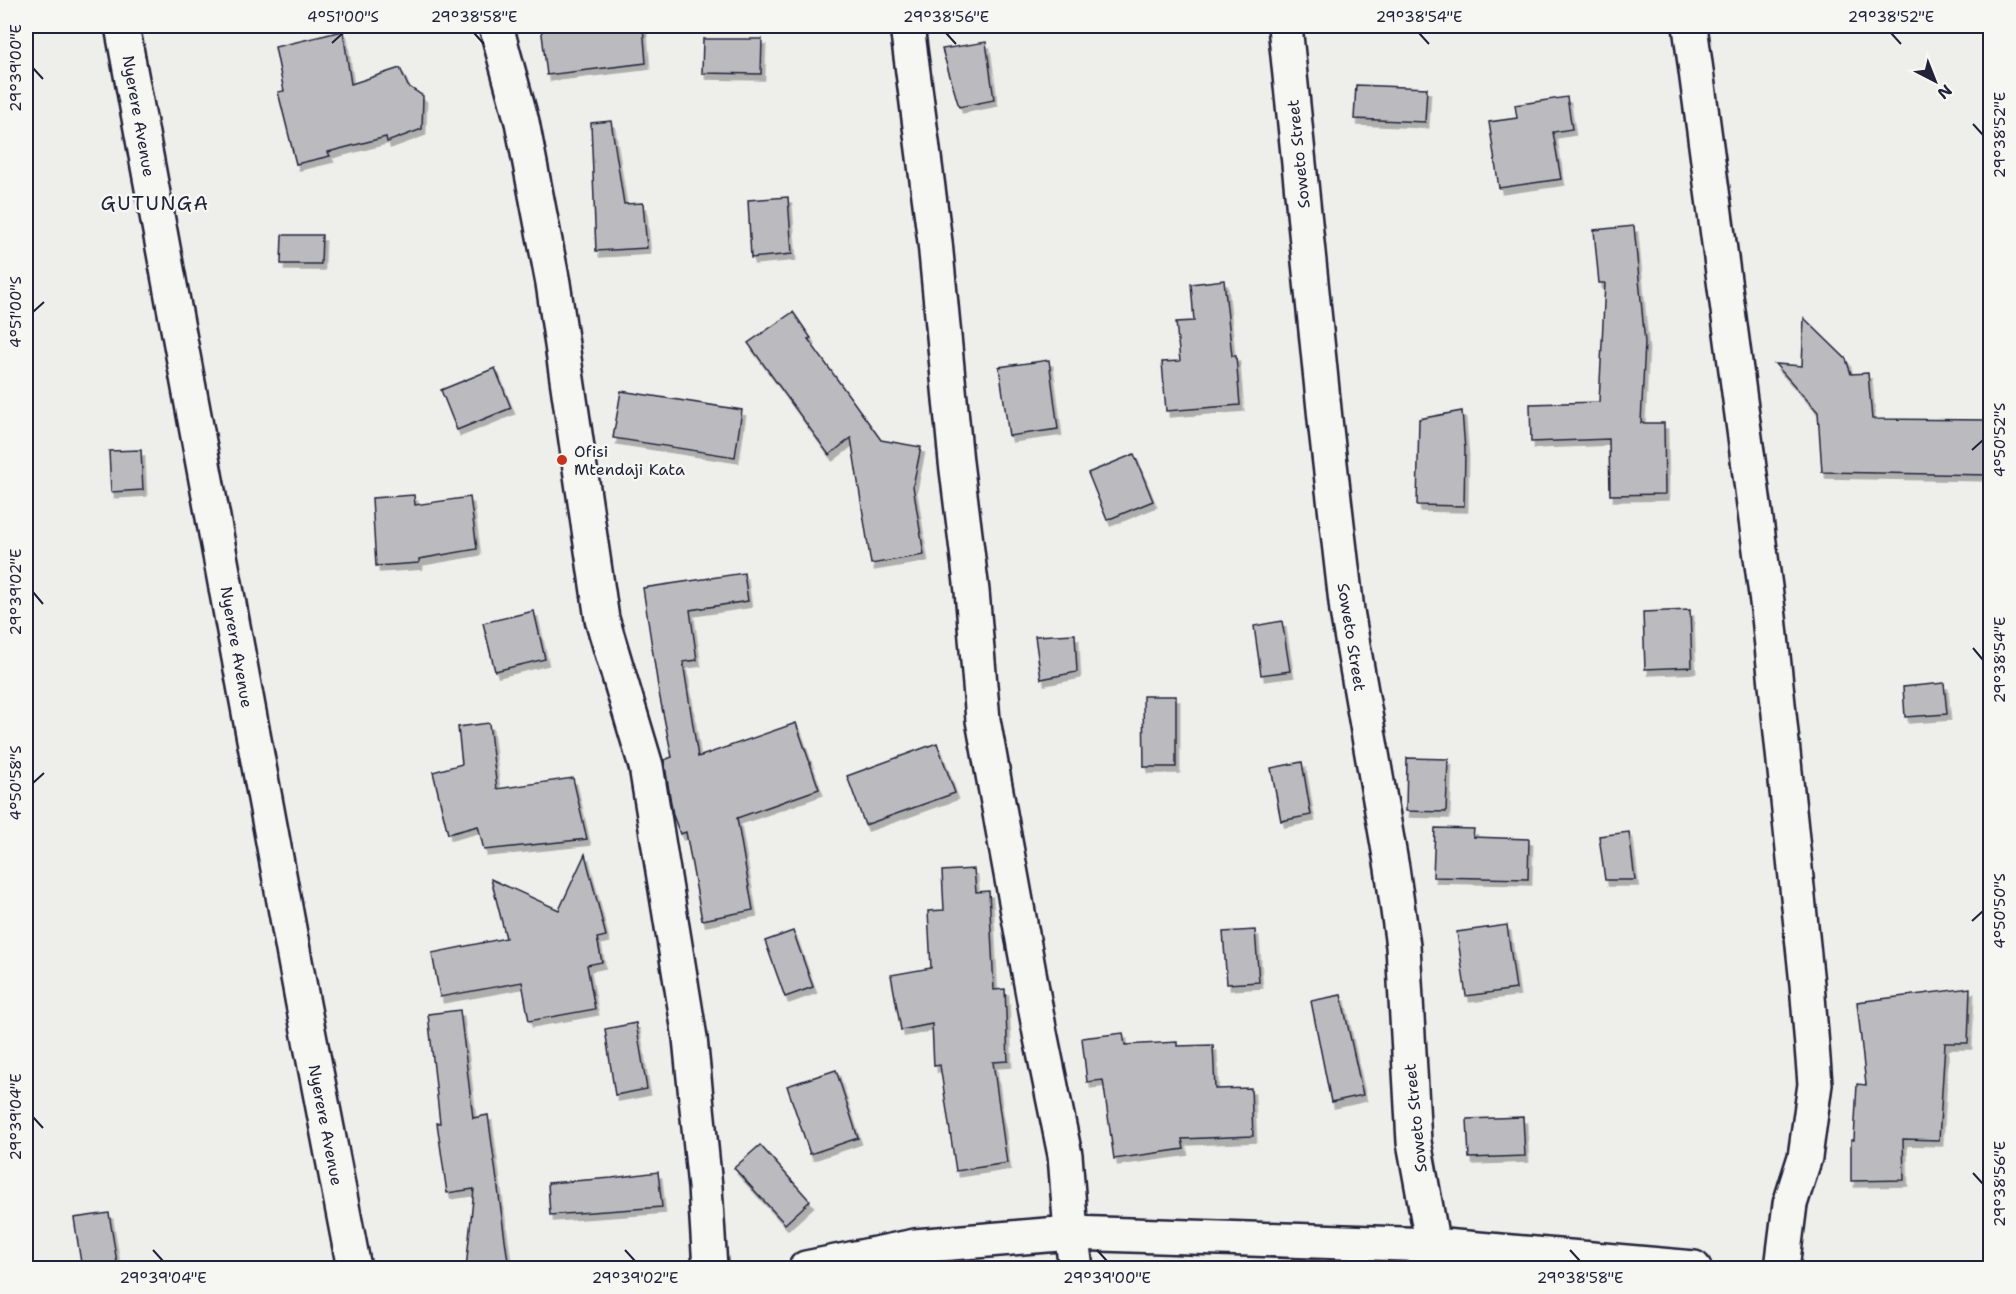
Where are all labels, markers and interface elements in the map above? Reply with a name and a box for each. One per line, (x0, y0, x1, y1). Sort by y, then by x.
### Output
text: 4°51'00"S (307, 7, 379, 27)
text: 29°38'58"E (431, 7, 517, 27)
text: 29°38'56"E (903, 7, 989, 27)
text: 29°38'54"E (1376, 7, 1462, 27)
text: 29°38'52"E (1848, 7, 1934, 27)
text: 29°39'00"E (6, 24, 26, 112)
north arrow (1905, 51, 1965, 111)
street label: Nyerere Avenue (117, 54, 160, 178)
text: N (1933, 80, 1956, 104)
text: 29°38'52"E (1990, 92, 2010, 178)
street label: Soweto Street (1282, 98, 1315, 209)
district label: GUTUNGA (101, 190, 209, 216)
text: 4°51'00"S (6, 276, 26, 348)
text: 4°50'52"S (1990, 403, 2010, 477)
place label: Ofisi Mtendaji Kata (574, 441, 685, 480)
marker: Ofisi Mtendaji Kata (555, 453, 569, 467)
text: 29°39'02"E (6, 549, 26, 635)
street label: Soweto Street (1333, 581, 1370, 693)
street label: Nyerere Avenue (215, 585, 258, 709)
text: 29°38'54"E (1990, 617, 2010, 703)
text: 4°50'58"S (6, 745, 26, 821)
text: 4°50'50"S (1990, 873, 2010, 949)
street label: Soweto Street (1399, 1062, 1432, 1173)
street label: Nyerere Avenue (303, 1063, 348, 1187)
text: 29°39'04"E (6, 1073, 26, 1161)
text: 29°38'56"E (1990, 1141, 2010, 1227)
text: 29°39'04"E (119, 1268, 207, 1288)
text: 29°39'02"E (592, 1268, 678, 1288)
text: 29°39'00"E (1063, 1268, 1151, 1288)
text: 29°38'58"E (1537, 1268, 1623, 1288)

